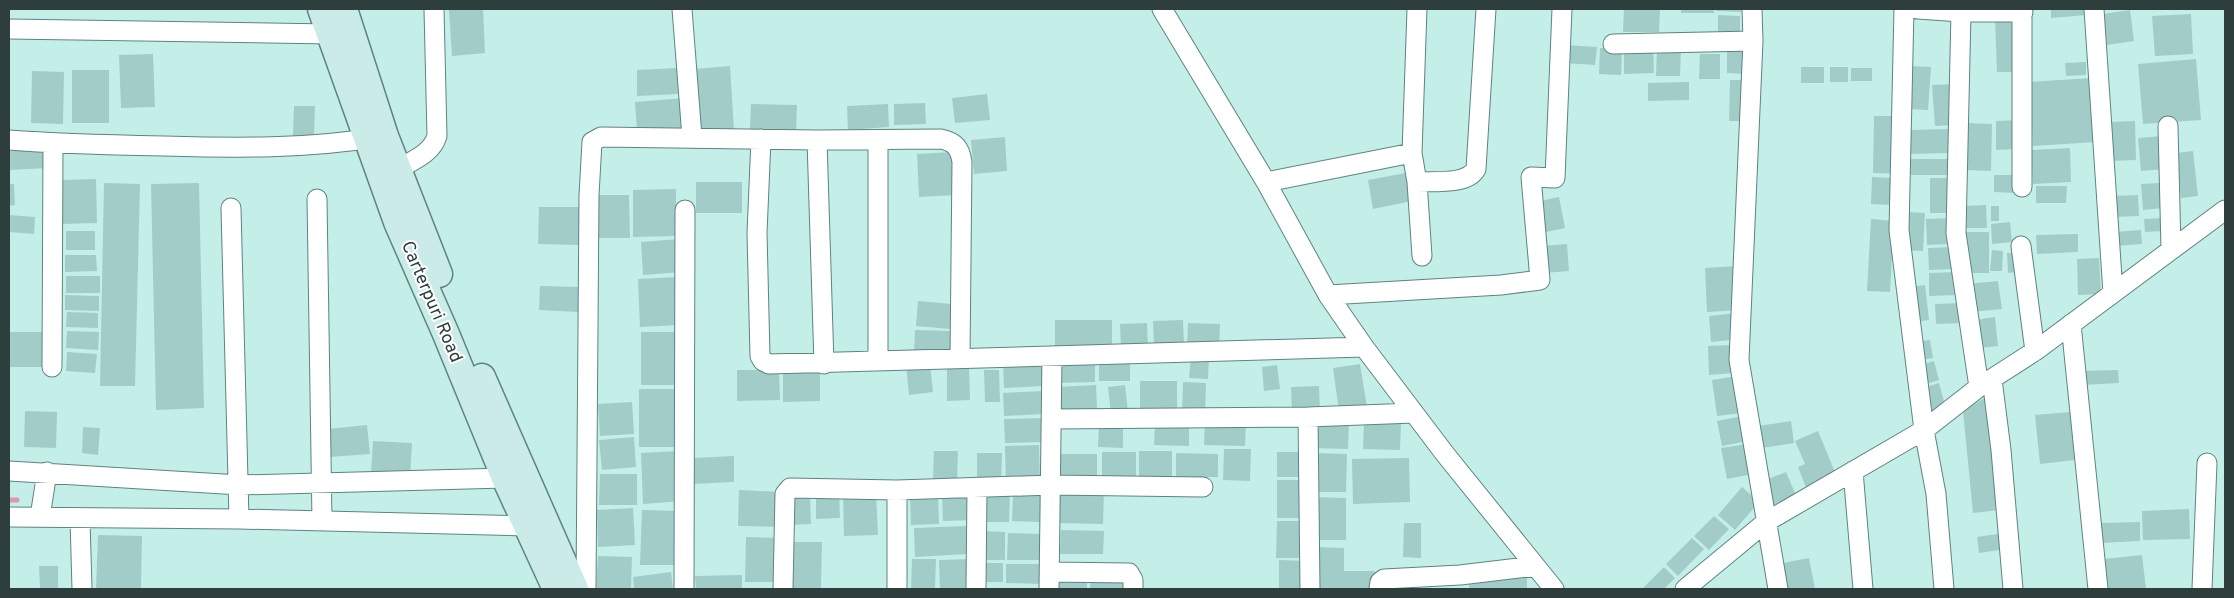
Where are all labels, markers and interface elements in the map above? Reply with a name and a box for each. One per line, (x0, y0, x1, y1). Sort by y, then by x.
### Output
street label: Carterpuri Road (395, 238, 467, 366)

